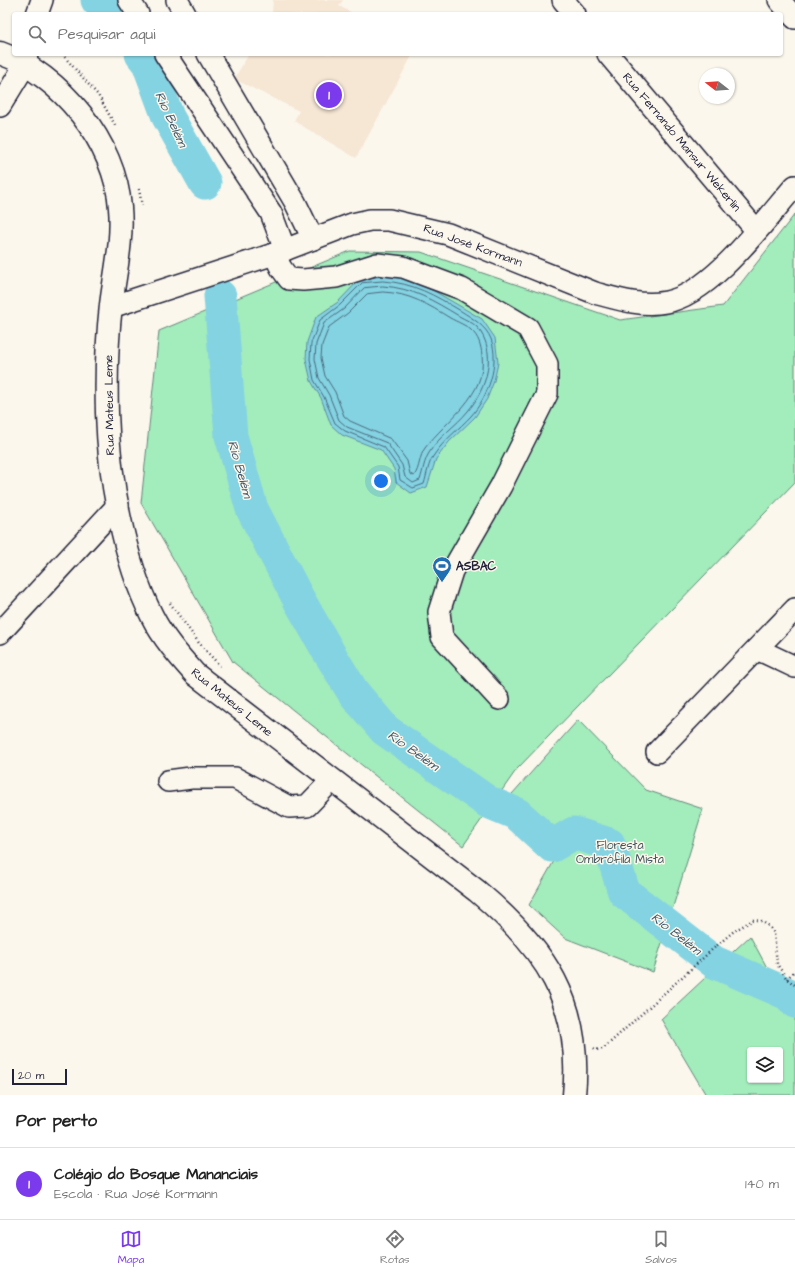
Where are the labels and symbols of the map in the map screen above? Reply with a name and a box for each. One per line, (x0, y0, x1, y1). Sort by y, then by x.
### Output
north arrow (699, 68, 735, 104)
street label: Rua Fernando Mansur Wekerlin (618, 69, 745, 215)
pin: 1 (316, 80, 342, 110)
water label: Rio Belém (150, 89, 193, 152)
street label: Rua José Kormann (421, 220, 525, 271)
street label: Rua Mateus Leme (100, 354, 119, 455)
water label: Rio Belém (223, 438, 257, 502)
your location (371, 471, 391, 491)
sports icon: ASBAC (431, 555, 453, 583)
place label: ASBAC (456, 558, 497, 575)
street label: Rua Mateus Leme (187, 664, 276, 741)
water label: Rio Belém (384, 726, 444, 776)
park label: Floresta Ombrófila Mista (576, 837, 664, 868)
water label: Rio Belém (648, 908, 707, 960)
scale bar (12, 1067, 67, 1086)

